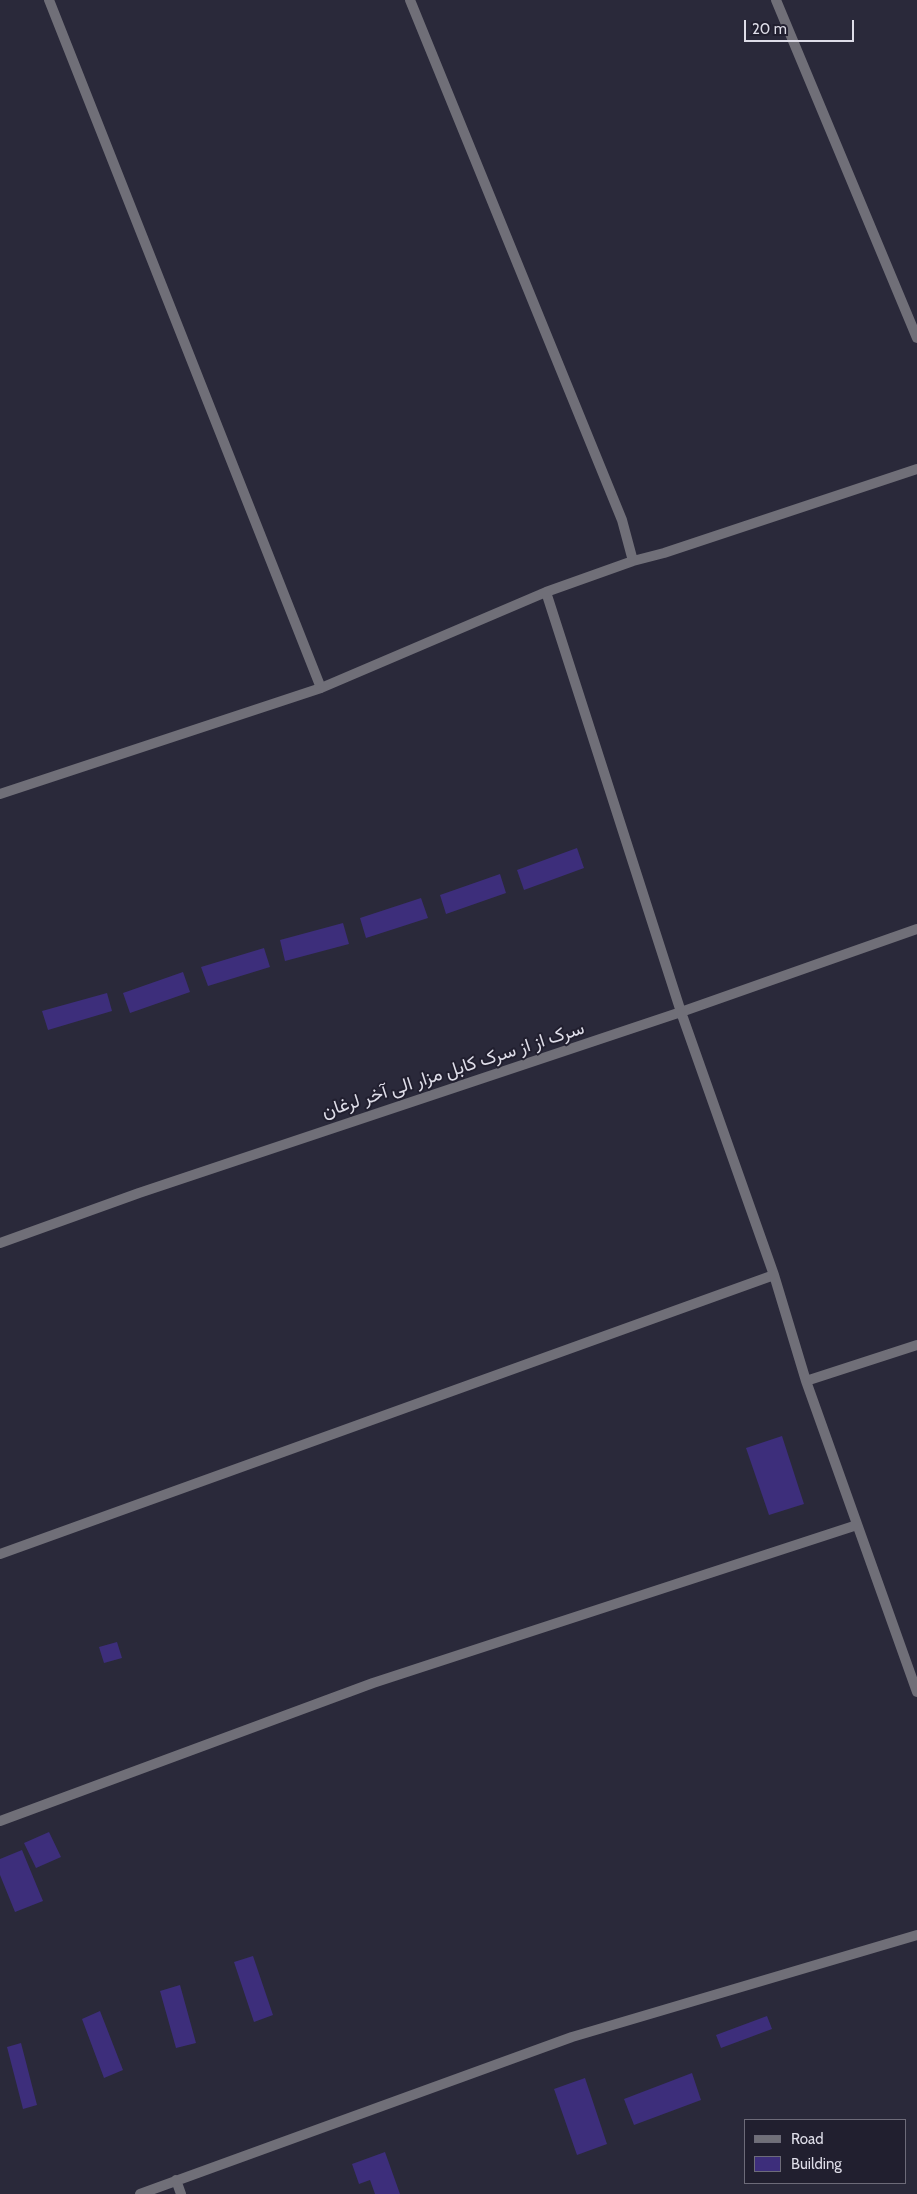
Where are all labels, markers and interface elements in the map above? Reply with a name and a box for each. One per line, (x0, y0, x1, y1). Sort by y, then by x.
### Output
scale bar (747, 10, 857, 42)
text: 20 m (752, 20, 787, 38)
street label: سرک از از سرک کابل مزار الی آخر لرغان (319, 1017, 587, 1123)
legend (744, 2119, 907, 2184)
text: Road (791, 2130, 824, 2148)
text: Building (791, 2155, 842, 2173)

